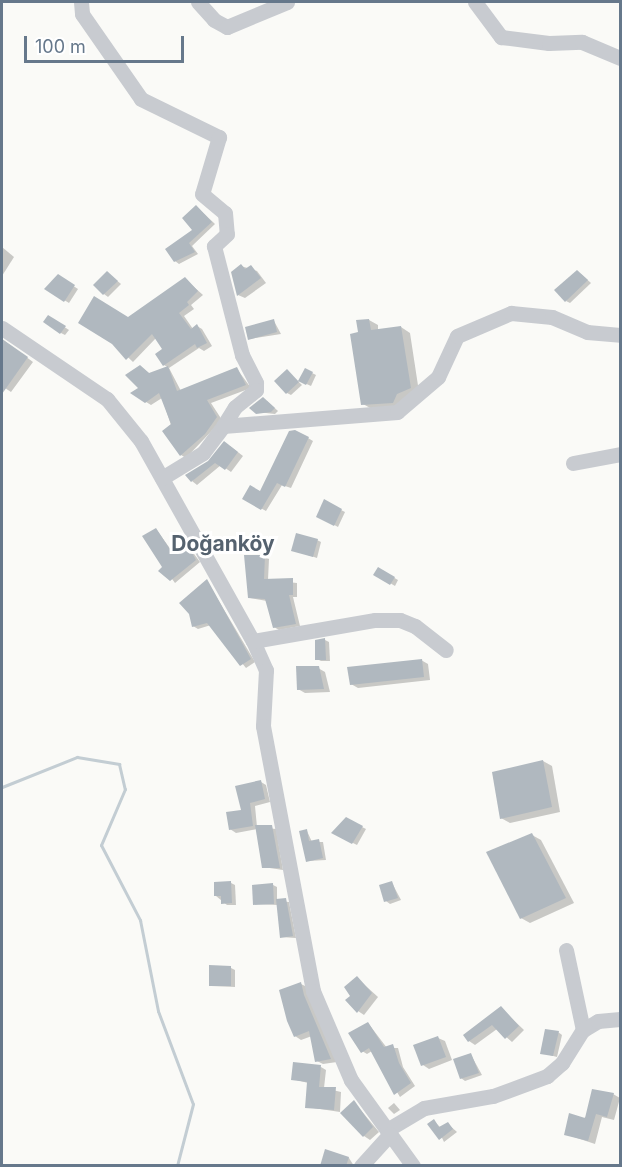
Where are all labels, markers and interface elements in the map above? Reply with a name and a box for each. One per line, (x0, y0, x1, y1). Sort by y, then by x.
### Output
scale bar (27, 24, 188, 62)
text: 100 m (35, 36, 86, 57)
district label: Doğanköy (171, 531, 275, 557)

